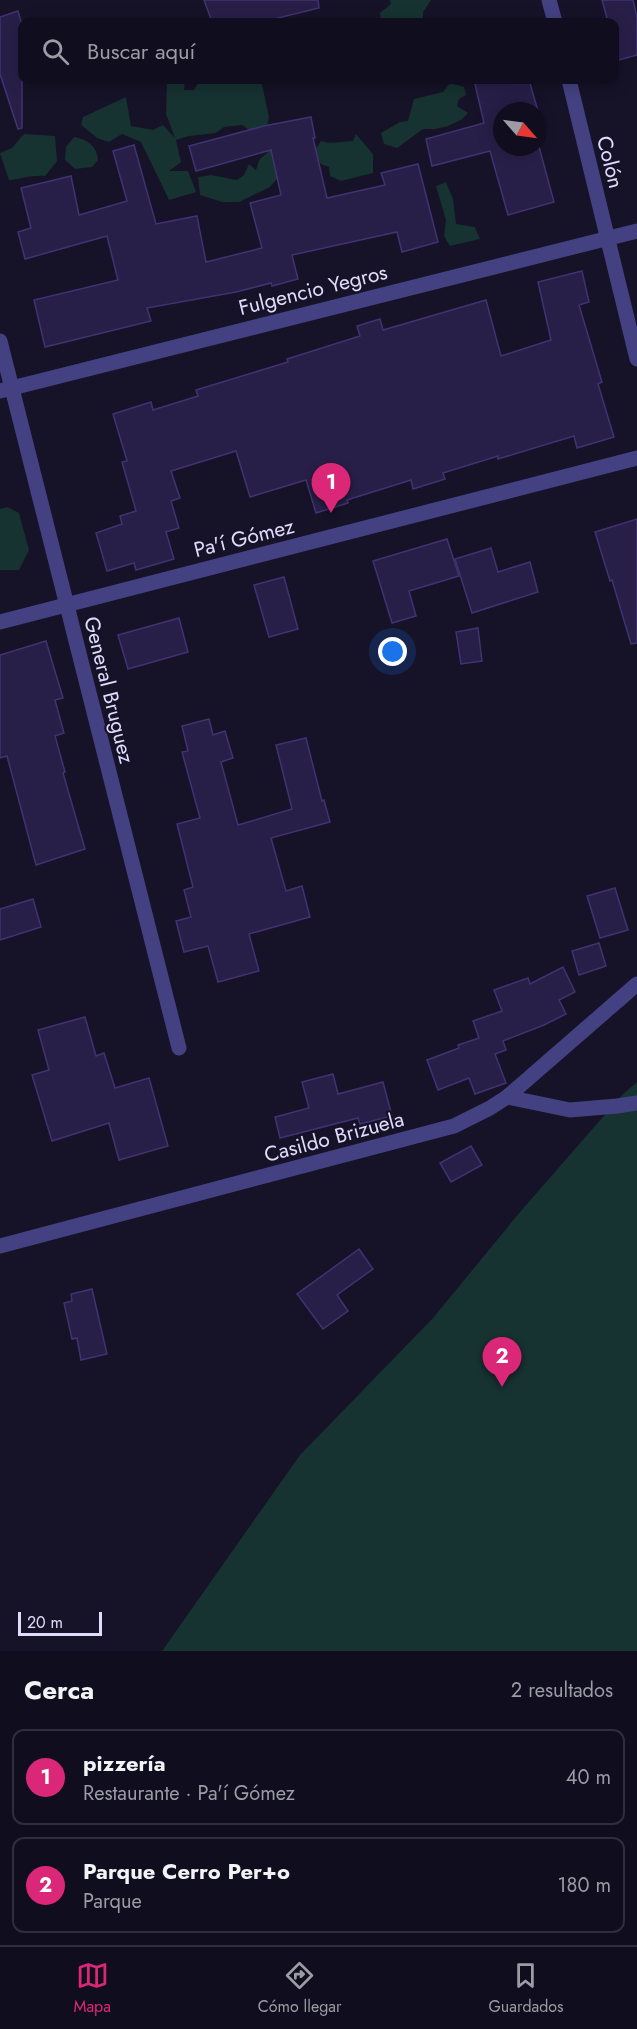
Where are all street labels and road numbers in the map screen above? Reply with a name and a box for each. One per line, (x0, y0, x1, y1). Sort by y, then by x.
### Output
street label: Colón (589, 133, 631, 191)
street label: Fulgencio Yegros (235, 257, 391, 323)
street label: Pa'í Gómez (191, 511, 298, 565)
street label: General Bruguez (76, 613, 142, 767)
street label: Casildo Brizuela (261, 1104, 407, 1170)

